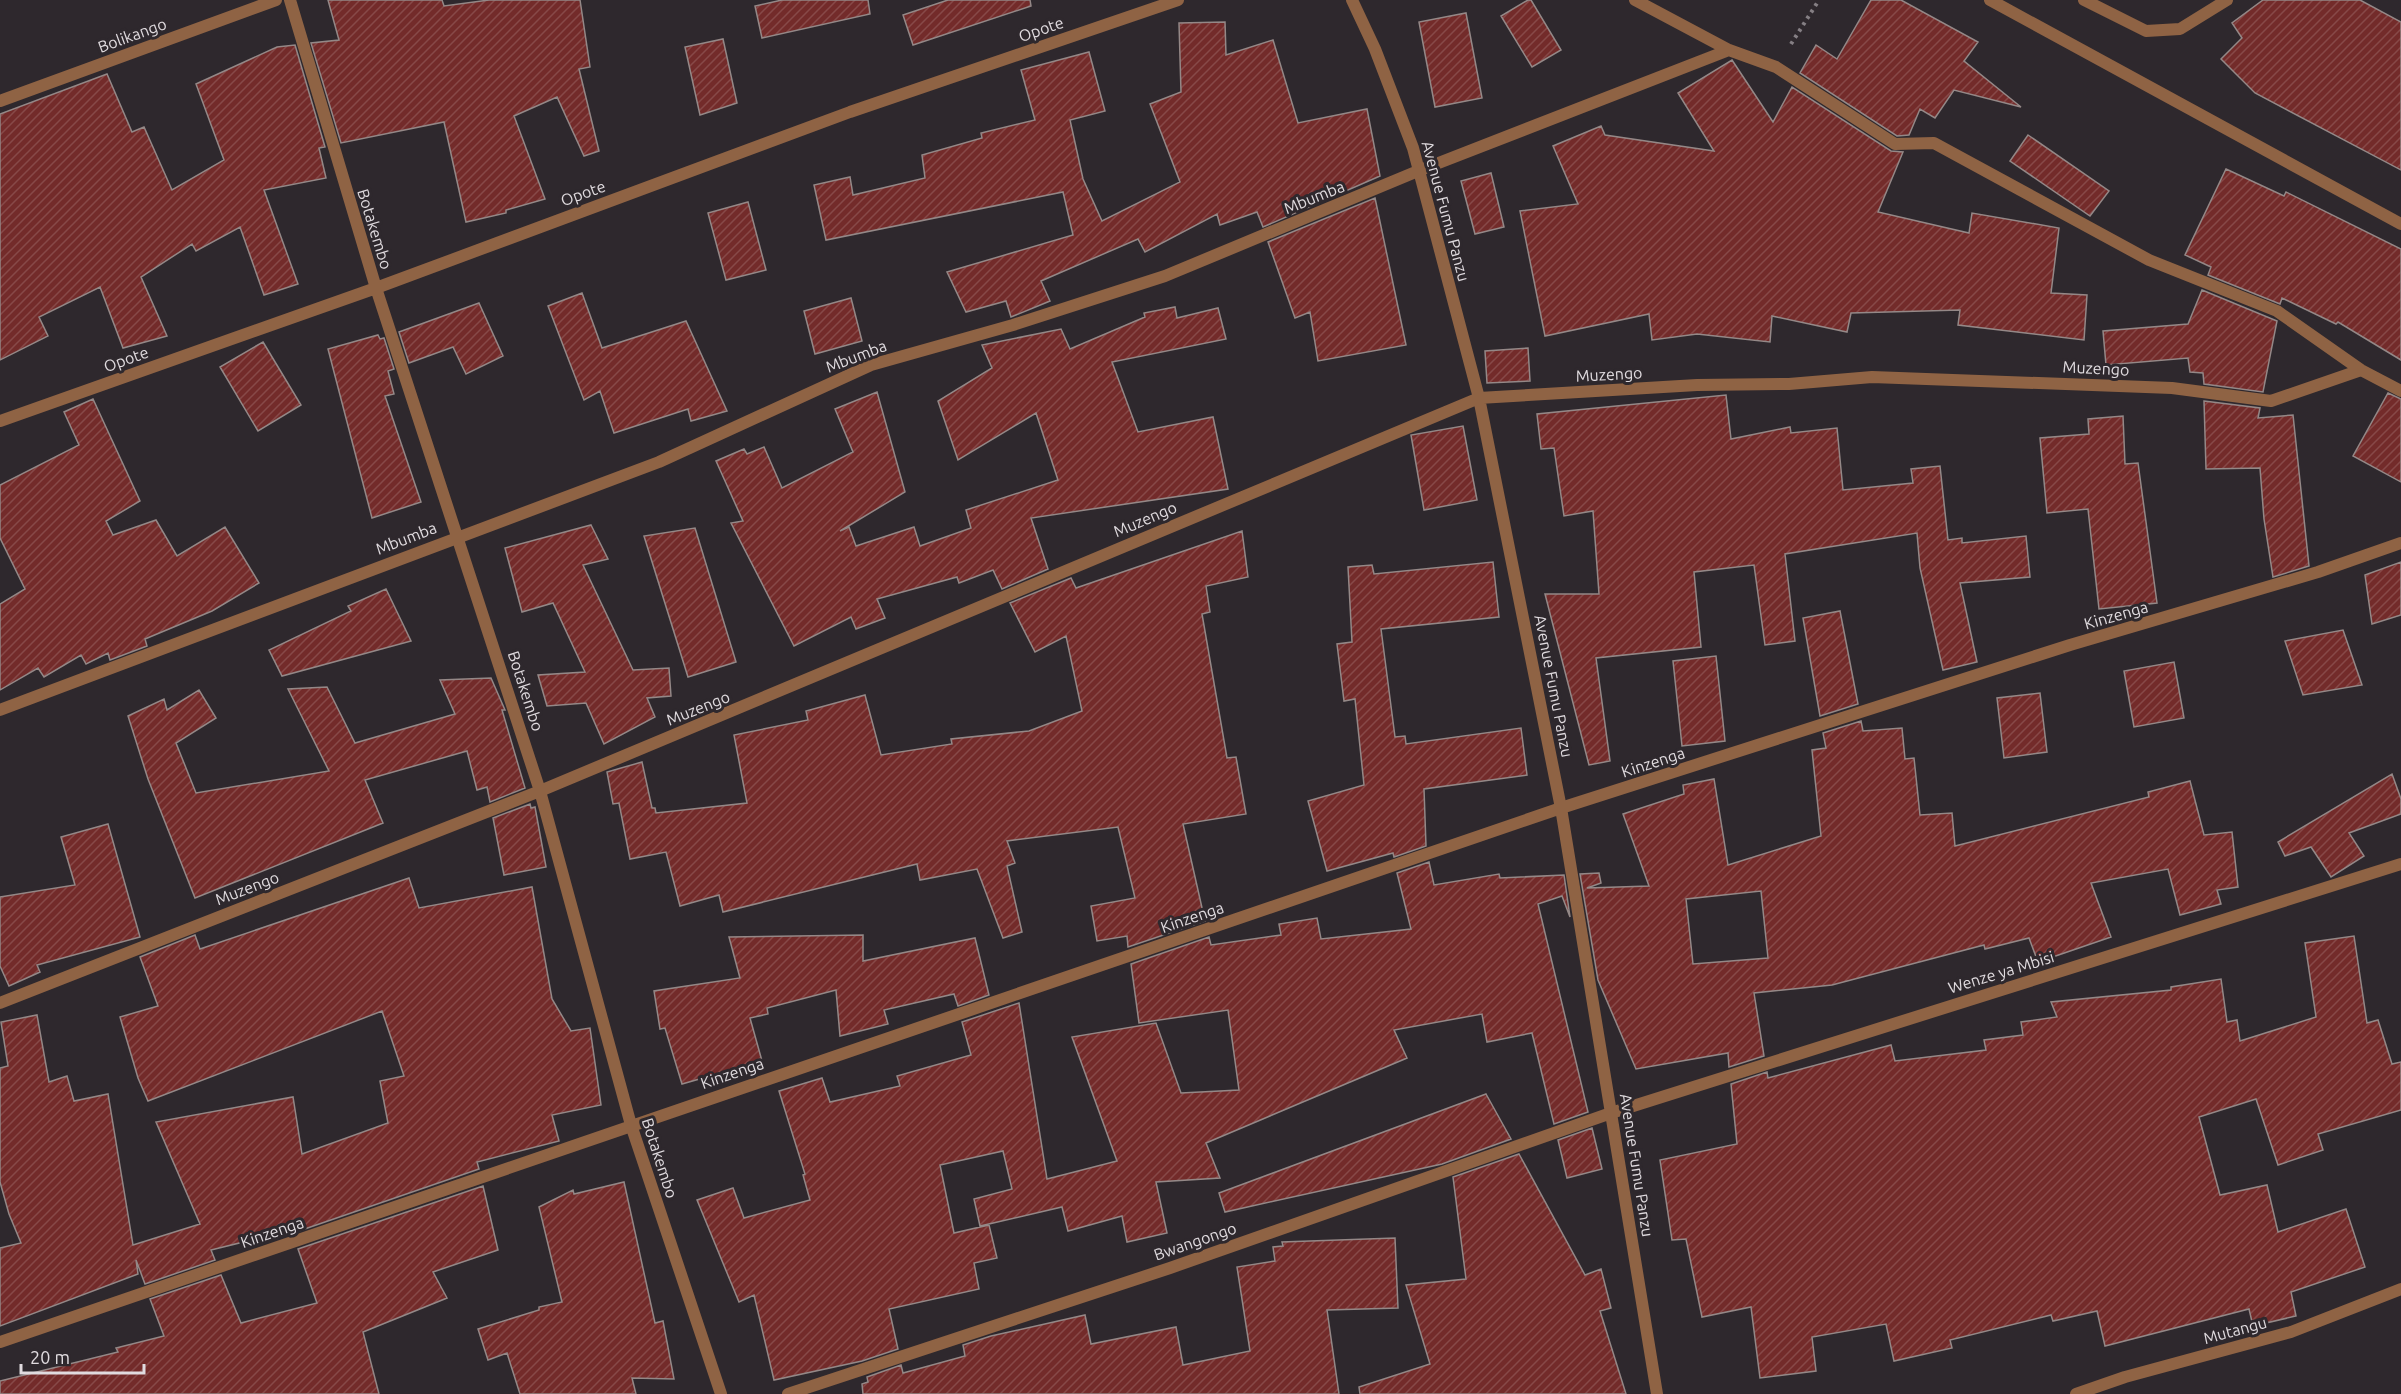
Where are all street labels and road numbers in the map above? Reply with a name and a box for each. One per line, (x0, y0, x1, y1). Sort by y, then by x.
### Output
street label: Opote (1016, 13, 1066, 45)
street label: Bolikango (95, 14, 169, 56)
street label: Avenue Fumu Panzu (1419, 139, 1473, 283)
street label: Opote (558, 177, 608, 209)
street label: Mbumba (1281, 177, 1347, 217)
street label: Botakembo (354, 187, 396, 271)
street label: Mbumba (823, 336, 889, 376)
street label: Opote (101, 343, 151, 375)
street label: Muzengo (2062, 357, 2130, 379)
street label: Muzengo (1575, 363, 1643, 385)
street label: Muzengo (1111, 498, 1179, 540)
street label: Mbumba (373, 518, 439, 558)
street label: Kinzenga (2082, 597, 2150, 633)
street label: Avenue Fumu Panzu (1531, 613, 1577, 759)
street label: Botakembo (505, 649, 547, 733)
street label: Muzengo (664, 687, 732, 729)
street label: Kinzenga (1619, 743, 1687, 781)
street label: Muzengo (213, 868, 281, 908)
street label: Kinzenga (1158, 898, 1226, 936)
street label: Wenze ya Mbisi (1946, 947, 2056, 997)
street label: Kinzenga (698, 1054, 766, 1092)
street label: Avenue Fumu Panzu (1617, 1092, 1657, 1238)
street label: Botakembo (639, 1116, 681, 1200)
street label: Kinzenga (238, 1213, 306, 1251)
street label: Bwangongo (1151, 1218, 1239, 1264)
street label: Mutangu (2201, 1313, 2269, 1347)

